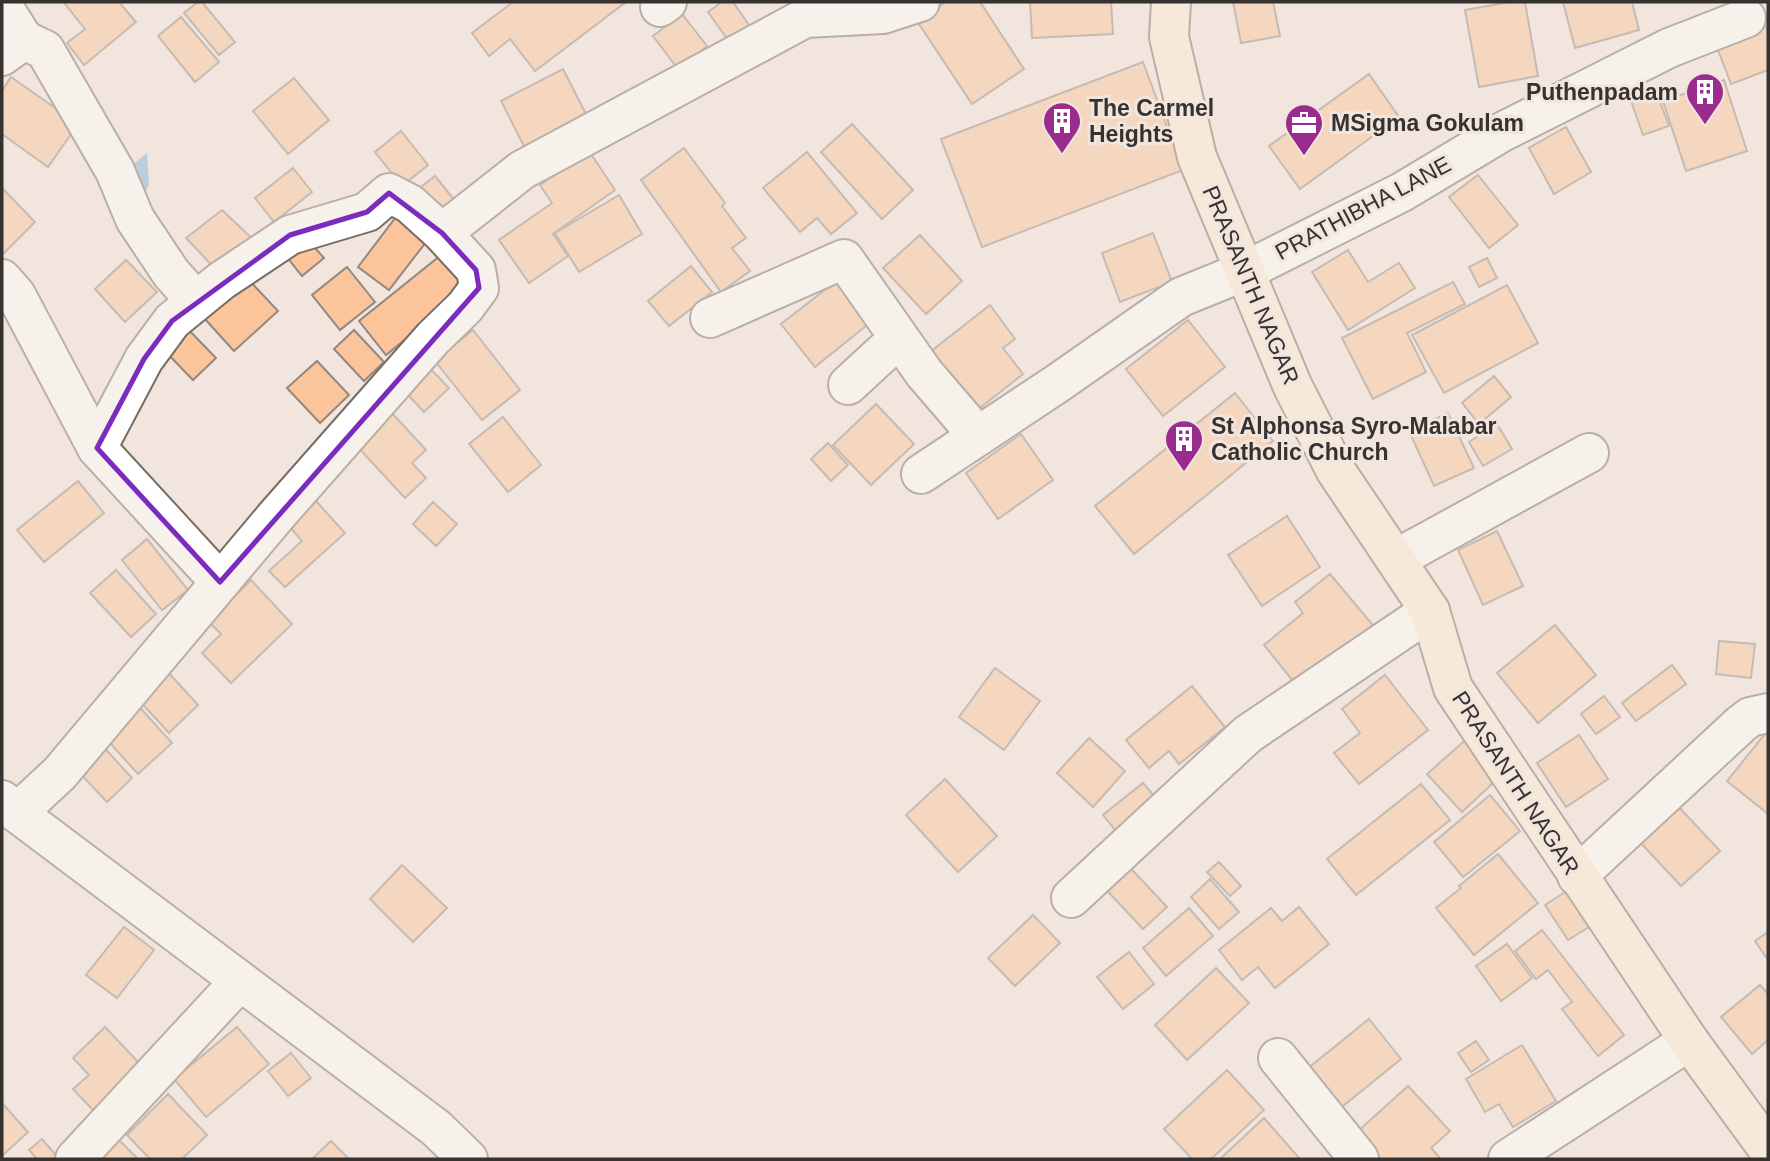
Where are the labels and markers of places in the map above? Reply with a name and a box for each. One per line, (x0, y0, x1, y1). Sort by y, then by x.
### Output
building icon: Puthenpadam (1684, 71, 1726, 126)
place label: Puthenpadam (1526, 79, 1678, 105)
place label: The Carmel Heights (1089, 95, 1214, 147)
building icon: The Carmel Heights (1041, 100, 1083, 155)
office icon: MSigma Gokulam (1283, 102, 1325, 157)
place label: MSigma Gokulam (1331, 110, 1524, 136)
place label: St Alphonsa Syro-Malabar Catholic Church (1211, 413, 1496, 465)
building icon: St Alphonsa Syro-Malabar Catholic Church (1163, 418, 1205, 473)

